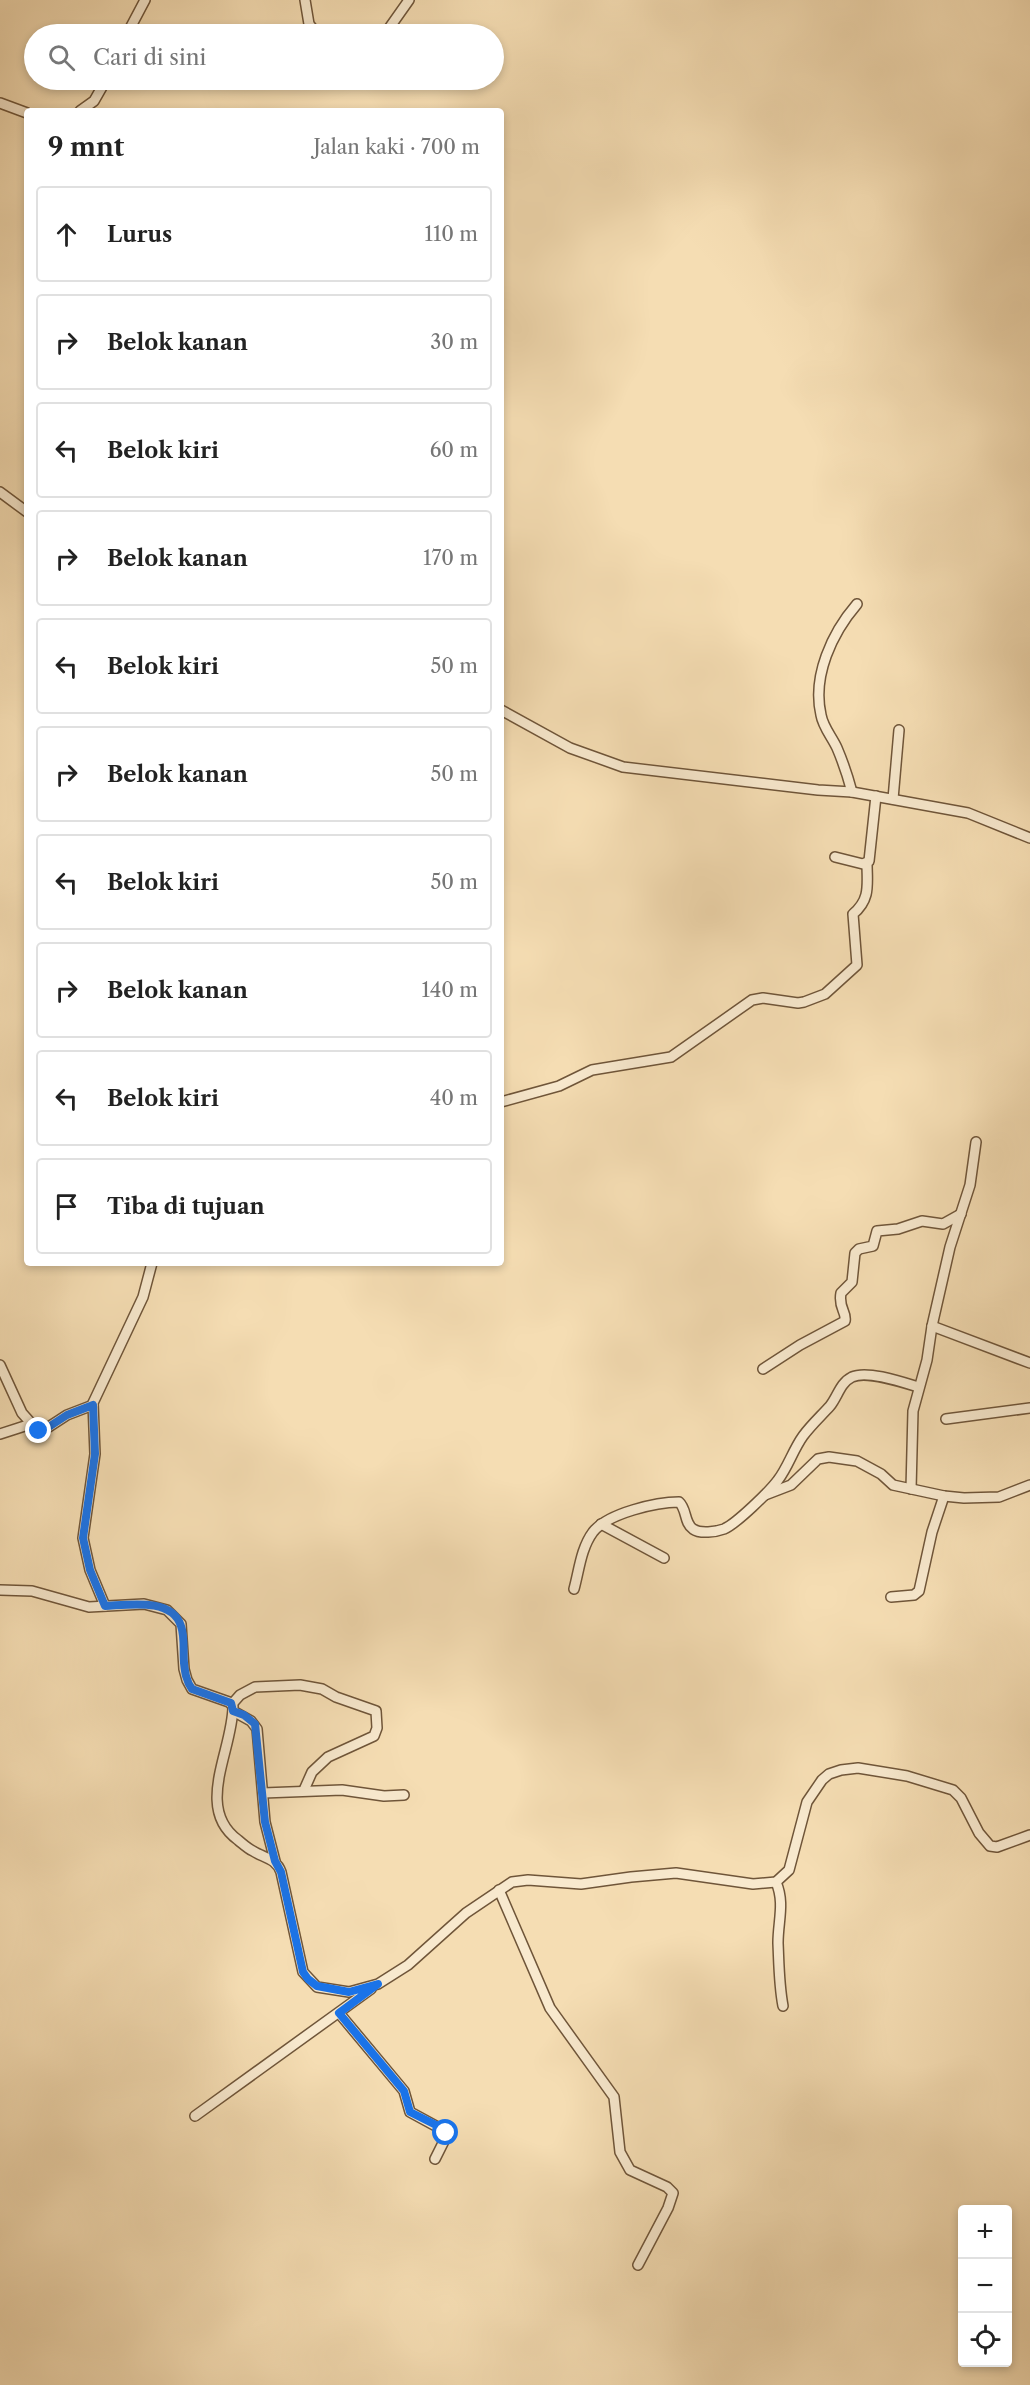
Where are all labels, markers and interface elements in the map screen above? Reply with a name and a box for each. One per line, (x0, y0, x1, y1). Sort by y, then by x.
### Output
search box (24, 24, 504, 90)
icon: search (45, 41, 78, 74)
text: Cari di sini (93, 44, 206, 71)
text: 9 mnt (48, 131, 124, 163)
text: Jalan kaki · 700 m (314, 135, 480, 159)
icon: ahead (50, 218, 83, 251)
text: Lurus (107, 221, 172, 248)
text: 110 m (425, 222, 478, 246)
icon: right (50, 326, 83, 359)
text: Belok kanan (107, 329, 248, 356)
text: 30 m (430, 330, 478, 354)
icon: left (50, 434, 83, 467)
text: Belok kiri (107, 437, 219, 464)
text: 60 m (430, 438, 478, 462)
icon: right (50, 542, 83, 575)
text: Belok kanan (107, 545, 248, 572)
text: 170 m (423, 546, 478, 570)
icon: left (50, 650, 83, 683)
text: Belok kiri (107, 653, 219, 680)
text: 50 m (431, 654, 478, 678)
icon: right (50, 758, 83, 791)
text: Belok kanan (107, 761, 248, 788)
text: 50 m (431, 762, 478, 786)
icon: left (50, 866, 83, 899)
text: Belok kiri (107, 869, 219, 896)
text: 50 m (431, 870, 478, 894)
icon: right (50, 974, 83, 1007)
text: Belok kanan (107, 977, 248, 1004)
text: 140 m (421, 978, 478, 1002)
icon: left (50, 1082, 83, 1115)
text: Belok kiri (107, 1085, 219, 1112)
text: 40 m (430, 1086, 478, 1110)
icon: arrive (50, 1190, 83, 1223)
text: Tiba di tujuan (107, 1193, 265, 1220)
route end (25, 1417, 51, 1443)
route start (432, 2119, 458, 2145)
map controls (958, 2205, 1012, 2367)
button: + (958, 2205, 1012, 2259)
button: − (958, 2259, 1012, 2313)
button: locate (958, 2313, 1012, 2367)

